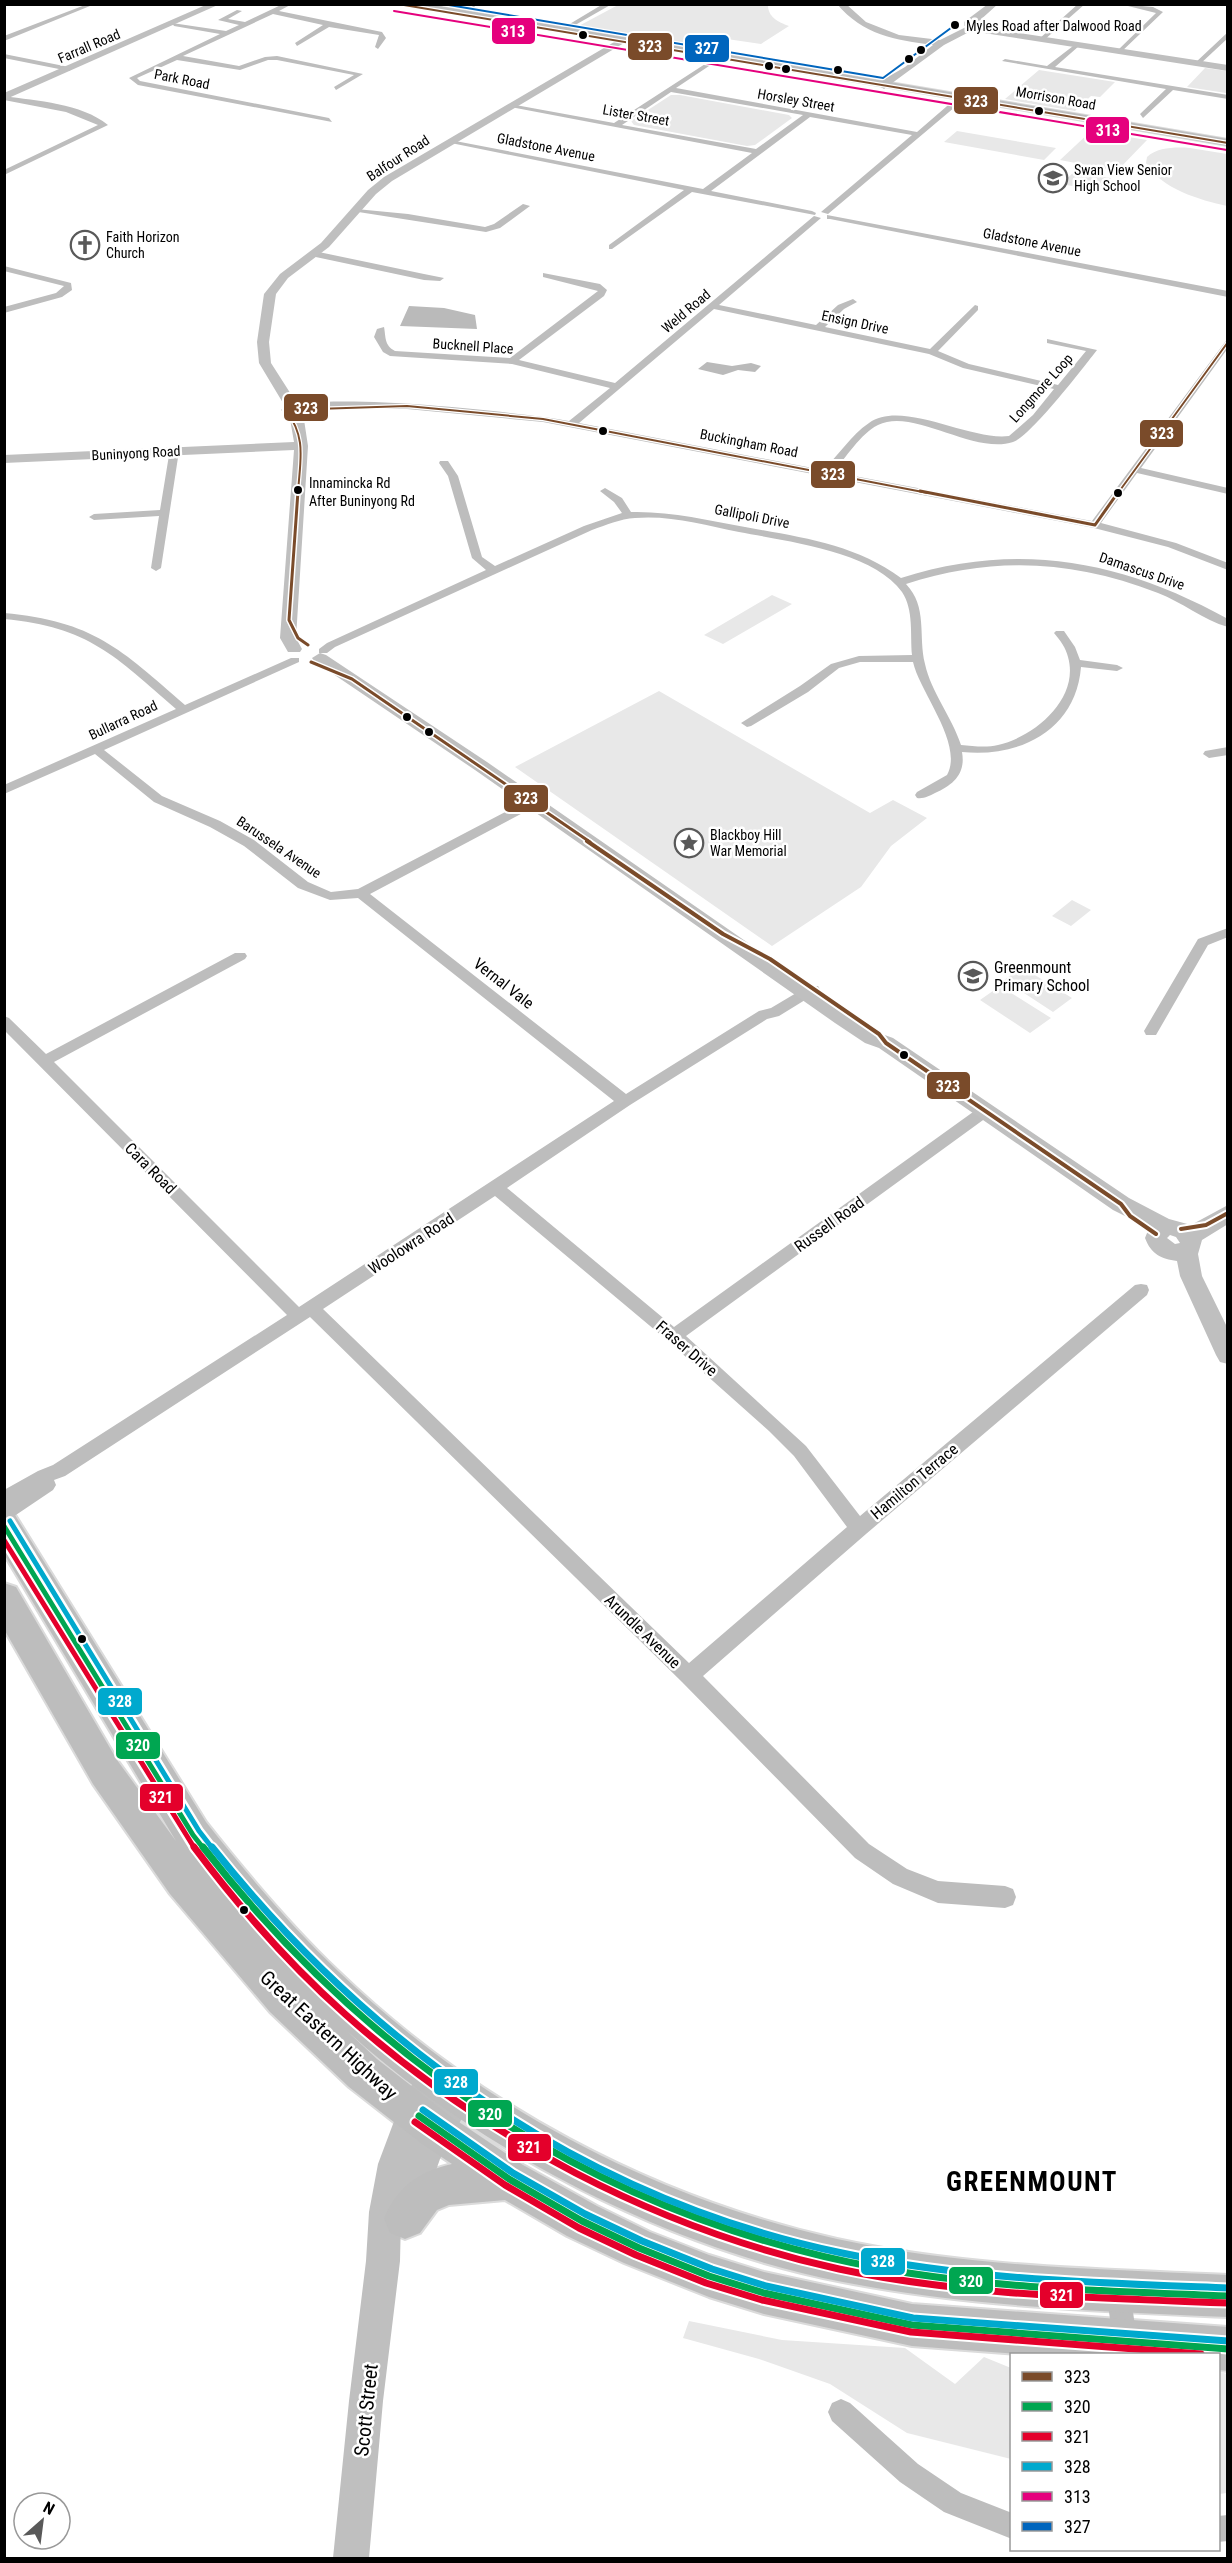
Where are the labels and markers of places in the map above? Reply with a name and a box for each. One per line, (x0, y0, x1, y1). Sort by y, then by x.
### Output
place label: Myles Road after Dalwood Road (966, 18, 1142, 34)
marker: Myles Road after Dalwood Road (949, 19, 961, 31)
unlabelled marker (577, 29, 589, 41)
unlabelled marker (915, 44, 927, 56)
unlabelled marker (903, 53, 915, 65)
unlabelled marker (763, 60, 775, 72)
unlabelled marker (780, 63, 792, 75)
unlabelled marker (832, 64, 844, 76)
unlabelled marker (1033, 105, 1045, 117)
school or university icon: Swan View Senior High School (1037, 162, 1069, 194)
place label: Swan View Senior High School (1074, 162, 1172, 194)
church icon: Faith Horizon Church (69, 229, 101, 261)
place label: Faith Horizon Church (106, 229, 180, 261)
unlabelled marker (597, 425, 609, 437)
place label: Innamincka Rd After Buninyong Rd (309, 475, 415, 509)
marker: Innamincka Rd After Buninyong Rd (292, 484, 304, 496)
unlabelled marker (1112, 487, 1124, 499)
unlabelled marker (401, 711, 413, 723)
unlabelled marker (423, 726, 435, 738)
place icon: Blackboy Hill War Memorial (673, 827, 705, 859)
place label: Blackboy Hill War Memorial (710, 827, 787, 859)
place label: Greenmount Primary School (994, 958, 1090, 995)
school or university icon: Greenmount Primary School (957, 960, 989, 992)
unlabelled marker (898, 1049, 910, 1061)
unlabelled marker (76, 1633, 88, 1645)
unlabelled marker (238, 1904, 250, 1916)

